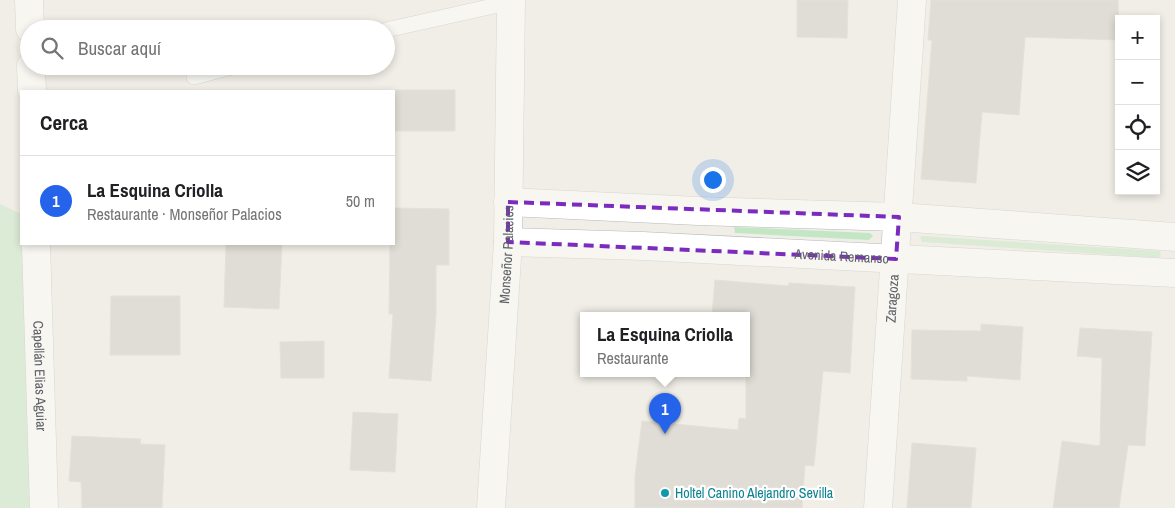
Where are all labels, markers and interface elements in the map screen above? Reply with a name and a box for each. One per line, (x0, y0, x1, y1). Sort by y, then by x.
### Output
map controls (1115, 15, 1160, 195)
button: + (1115, 15, 1160, 60)
search box (20, 20, 395, 75)
icon: search (38, 34, 66, 62)
text: Buscar aquí (78, 35, 161, 61)
button: − (1115, 60, 1160, 105)
button: locate (1115, 105, 1160, 150)
text: Cerca (40, 108, 88, 137)
button: layers (1115, 150, 1160, 195)
your location (700, 167, 726, 193)
text: La Esquina Criolla (87, 177, 223, 203)
text: 1 (52, 190, 60, 212)
text: 50 m (346, 190, 375, 212)
text: Restaurante · Monseñor Palacios (87, 203, 282, 225)
street label: Monseñor Palacios (495, 205, 517, 304)
street label: Avenida Remanso (793, 245, 889, 267)
street label: Zaragoza (881, 273, 903, 323)
popup (580, 312, 750, 377)
street label: Capellán Elias Aguiar (29, 320, 51, 432)
text: La Esquina Criolla (597, 321, 733, 347)
text: Restaurante (597, 347, 669, 369)
pin: 1 (649, 393, 681, 434)
place label: Holtel Canino Alejandro Sevilla (675, 484, 834, 502)
marker: Holtel Canino Alejandro Sevilla (659, 487, 671, 499)

